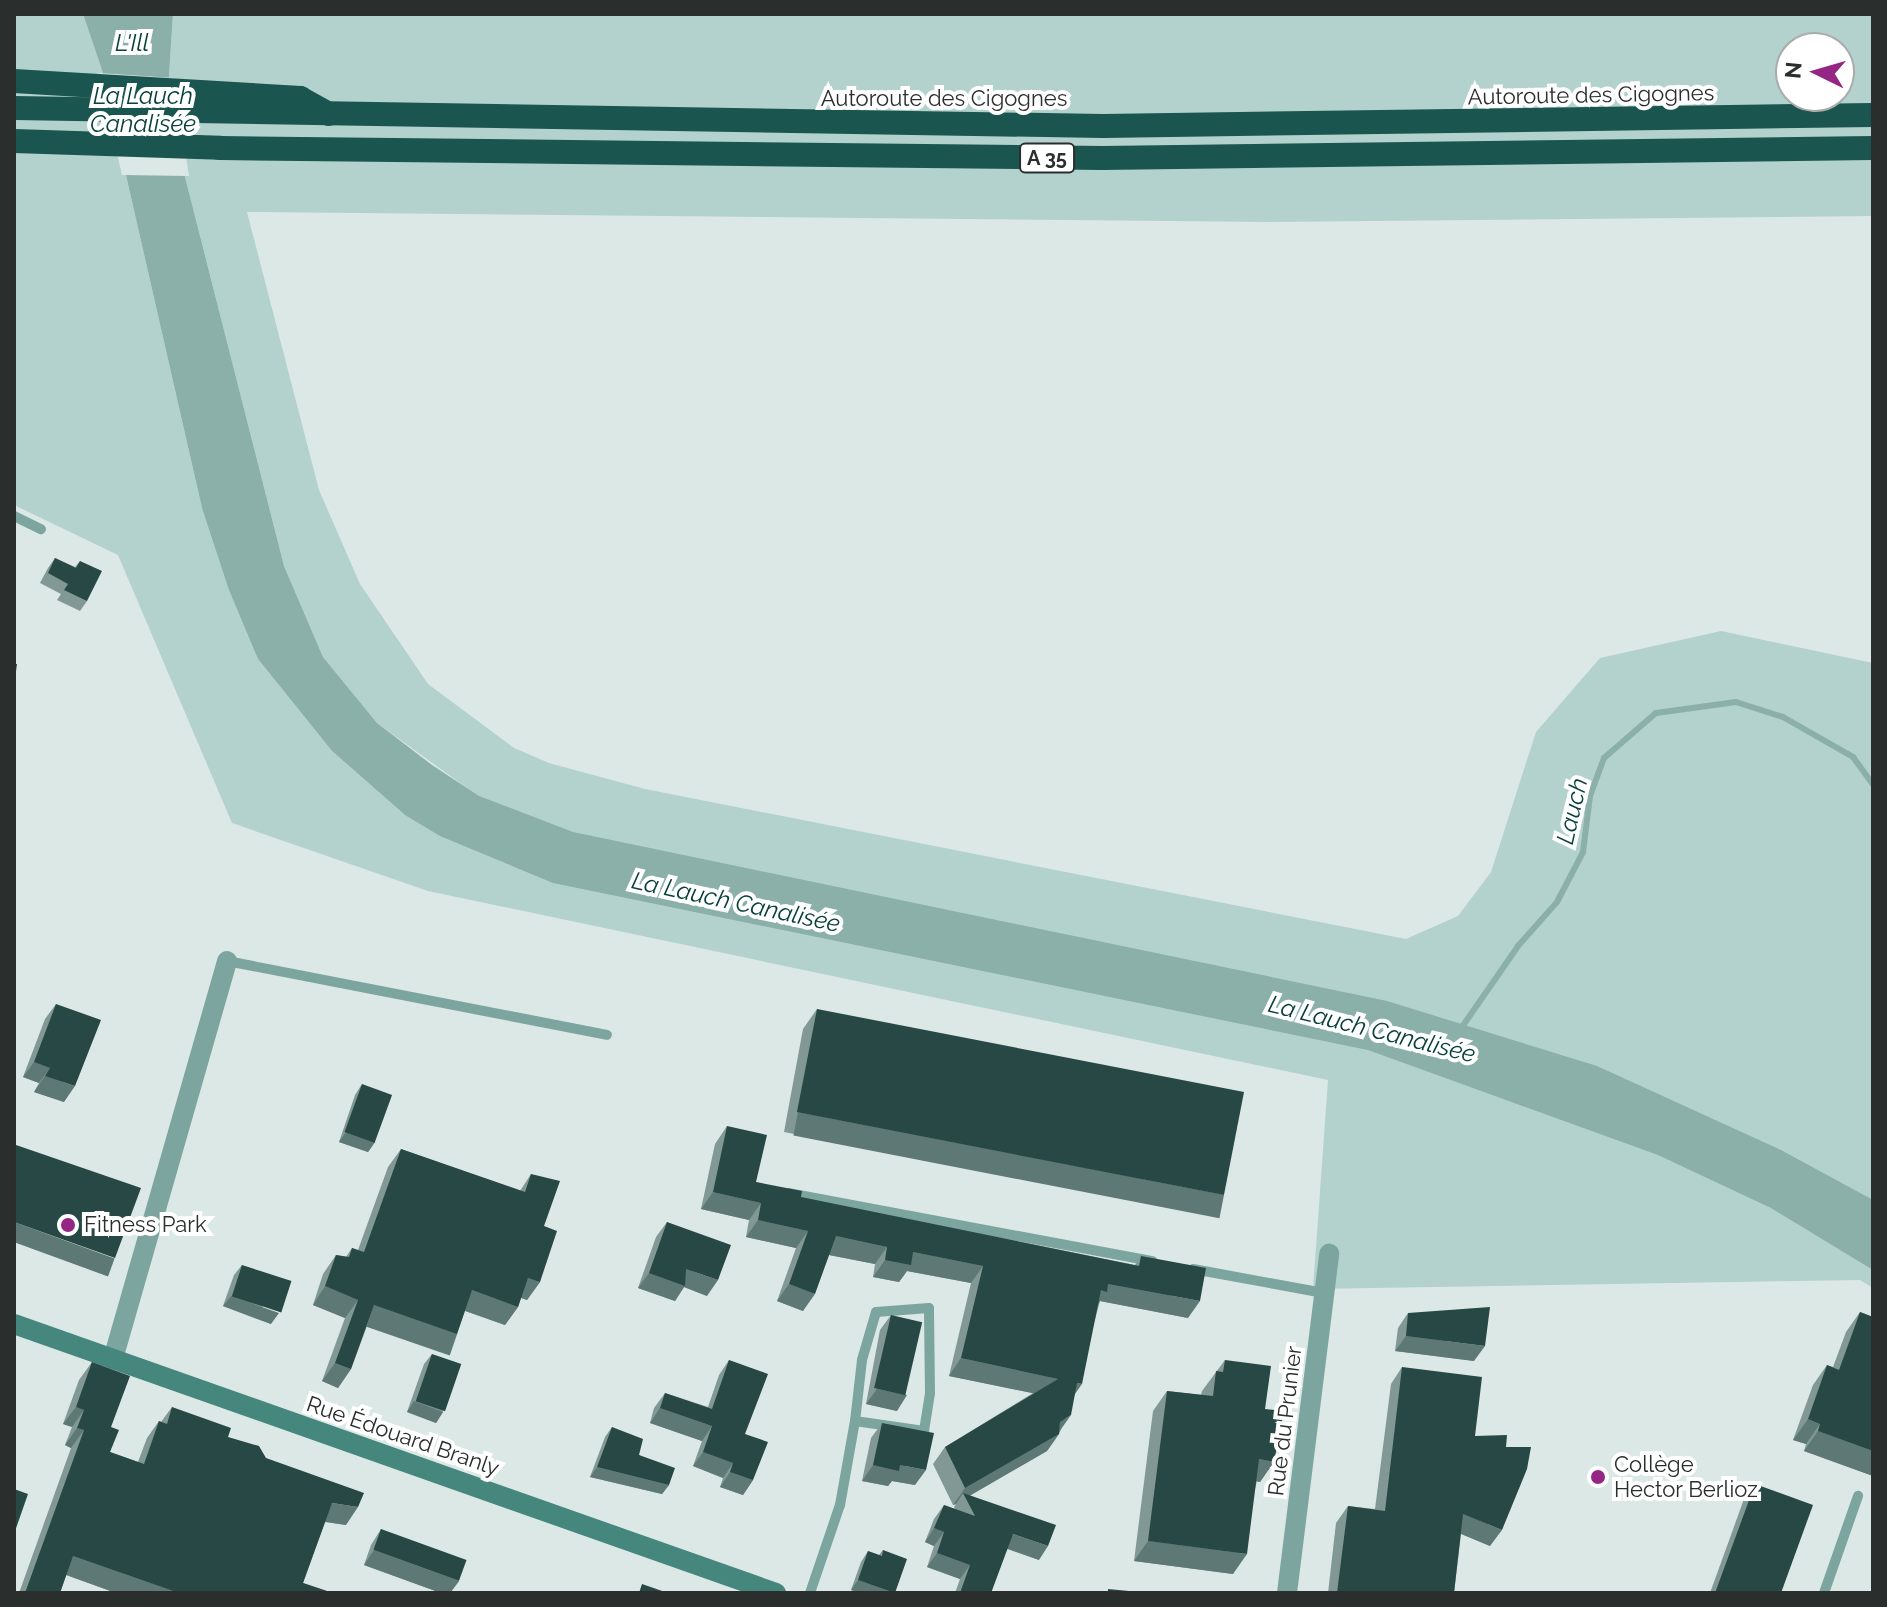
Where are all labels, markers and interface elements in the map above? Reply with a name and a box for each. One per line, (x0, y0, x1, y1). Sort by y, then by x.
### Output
water label: L'Ill (115, 29, 149, 57)
north arrow (1775, 32, 1855, 112)
text: N (1779, 61, 1807, 80)
street label: Autoroute des Cigognes (1468, 80, 1714, 110)
water label: La Lauch Canalisée (90, 82, 196, 138)
street label: Autoroute des Cigognes (821, 86, 1067, 112)
road number: A 35 (1017, 142, 1077, 174)
water label: Lauch (1550, 775, 1594, 847)
water label: La Lauch Canalisée (629, 866, 843, 938)
water label: La Lauch Canalisée (1266, 989, 1478, 1069)
place label: Fitness Park (84, 1212, 207, 1238)
marker: Fitness Park (59, 1216, 77, 1234)
street label: Rue du Prunier (1263, 1345, 1307, 1497)
street label: Rue Édouard Branly (303, 1391, 503, 1481)
place label: Collège Hector Berlioz (1614, 1451, 1758, 1502)
marker: Collège Hector Berlioz (1589, 1468, 1607, 1486)

